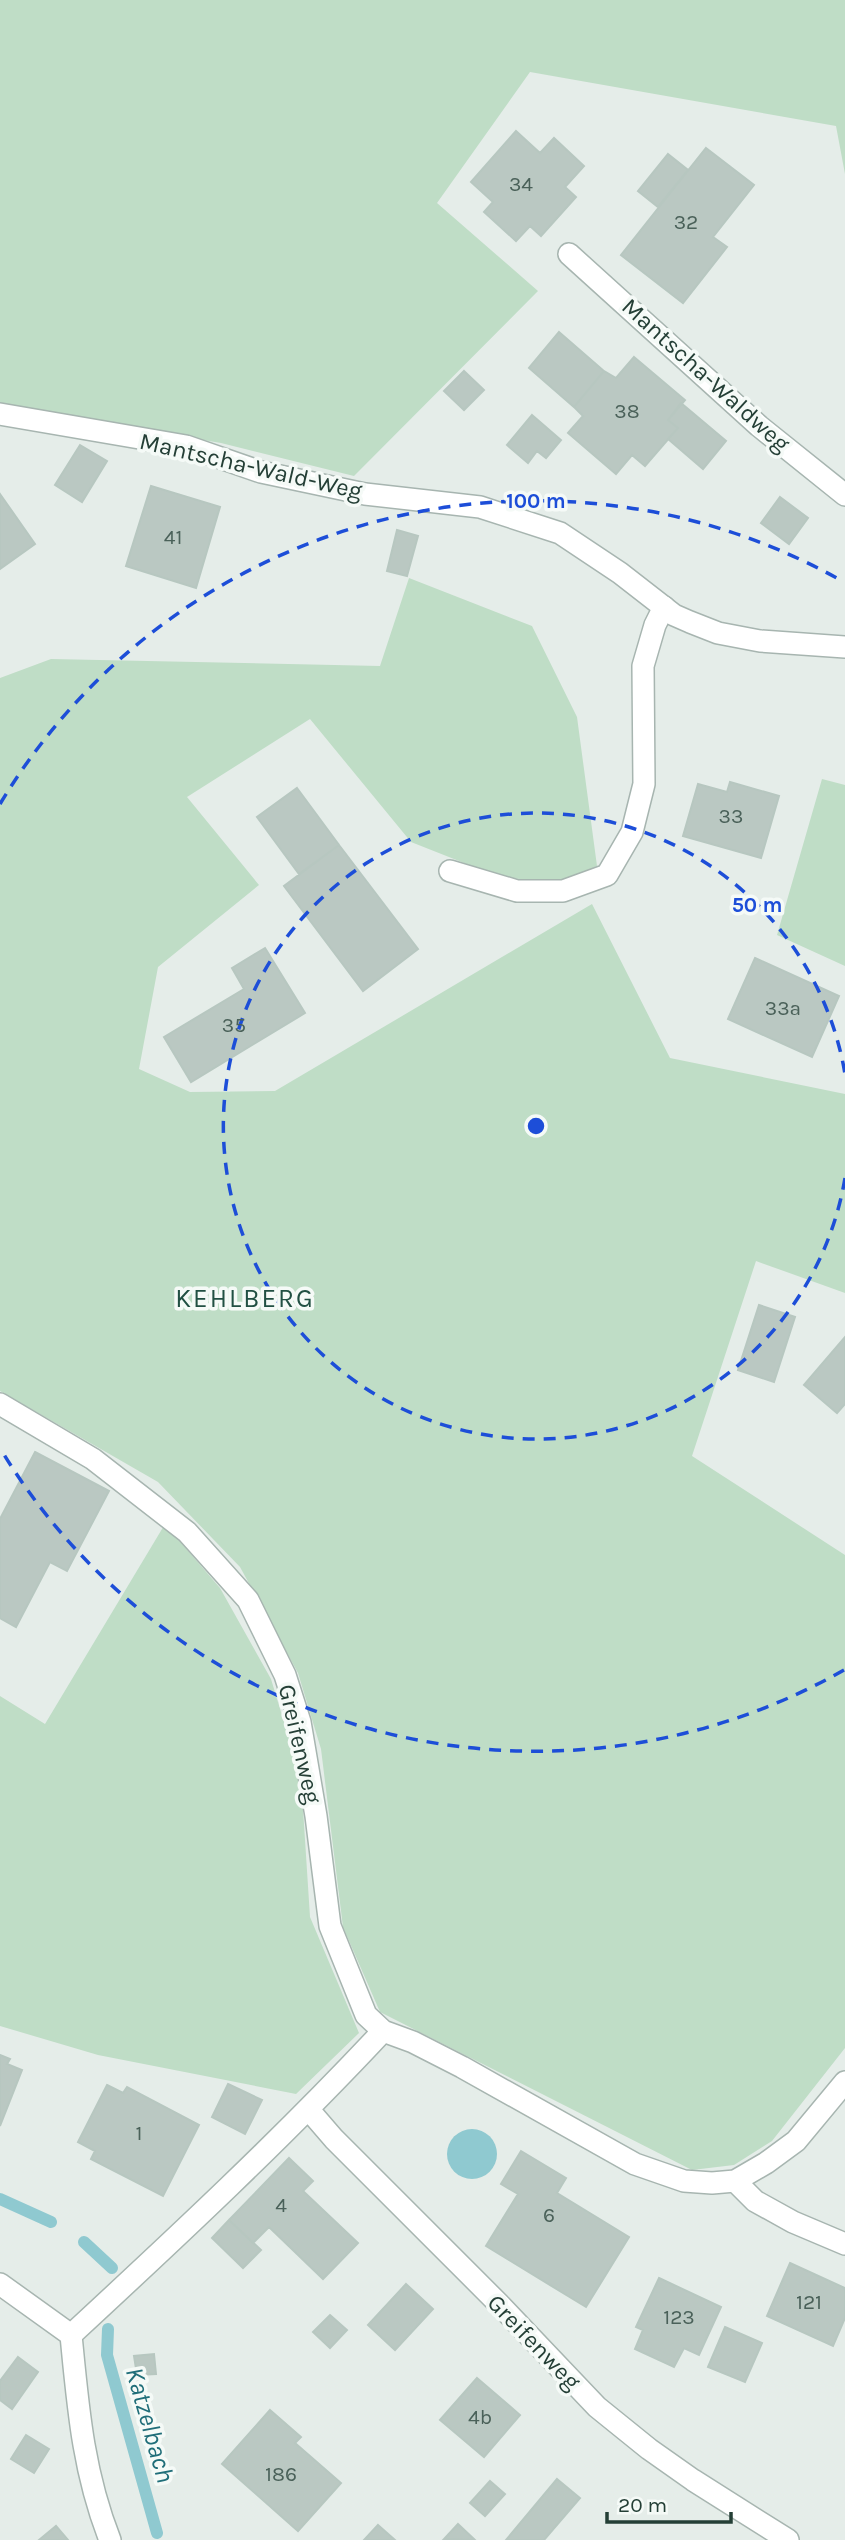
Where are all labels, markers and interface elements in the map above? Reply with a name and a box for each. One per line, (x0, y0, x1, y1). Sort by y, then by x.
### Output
house number: 34 (509, 172, 533, 196)
house number: 32 (674, 210, 698, 234)
street label: Mantscha-Waldweg (616, 292, 796, 458)
house number: 38 (614, 399, 640, 423)
street label: Mantscha-Wald-Weg (137, 427, 366, 505)
text: 100 m (506, 489, 566, 513)
house number: 41 (164, 525, 182, 549)
house number: 33 (719, 804, 743, 828)
text: 50 m (732, 893, 782, 917)
house number: 33a (765, 996, 801, 1020)
house number: 35 (222, 1013, 246, 1037)
centre of rings (524, 1114, 548, 1138)
district label: KEHLBERG (175, 1283, 315, 1314)
street label: Greifenweg (273, 1681, 327, 1807)
house number: 1 (136, 2121, 142, 2145)
house number: 4 (275, 2193, 287, 2217)
house number: 6 (543, 2203, 555, 2227)
street label: Greifenweg (482, 2288, 587, 2396)
house number: 121 (796, 2290, 822, 2314)
house number: 123 (663, 2305, 695, 2329)
water label: Katzelbach (119, 2364, 181, 2486)
house number: 4b (468, 2405, 492, 2429)
house number: 186 (265, 2462, 297, 2486)
scale bar (607, 2480, 731, 2524)
text: 20 m (618, 2493, 667, 2517)

